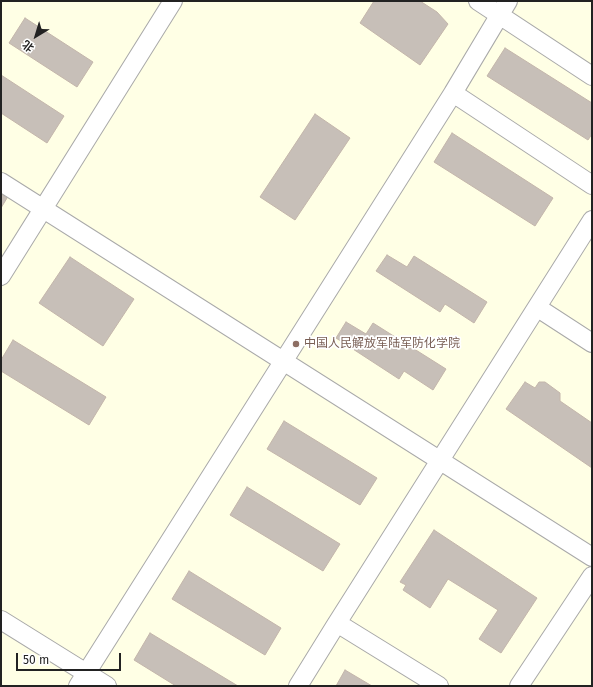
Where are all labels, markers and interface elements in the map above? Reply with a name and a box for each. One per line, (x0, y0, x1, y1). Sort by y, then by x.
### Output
north arrow (16, 16, 56, 56)
text: 北 (20, 37, 37, 54)
place label: 中国人民解放军陆军防化学院 (304, 337, 460, 351)
marker: 中国人民解放军陆军防化学院 (291, 339, 301, 349)
scale bar (18, 645, 123, 671)
text: 50 m (23, 653, 49, 667)

